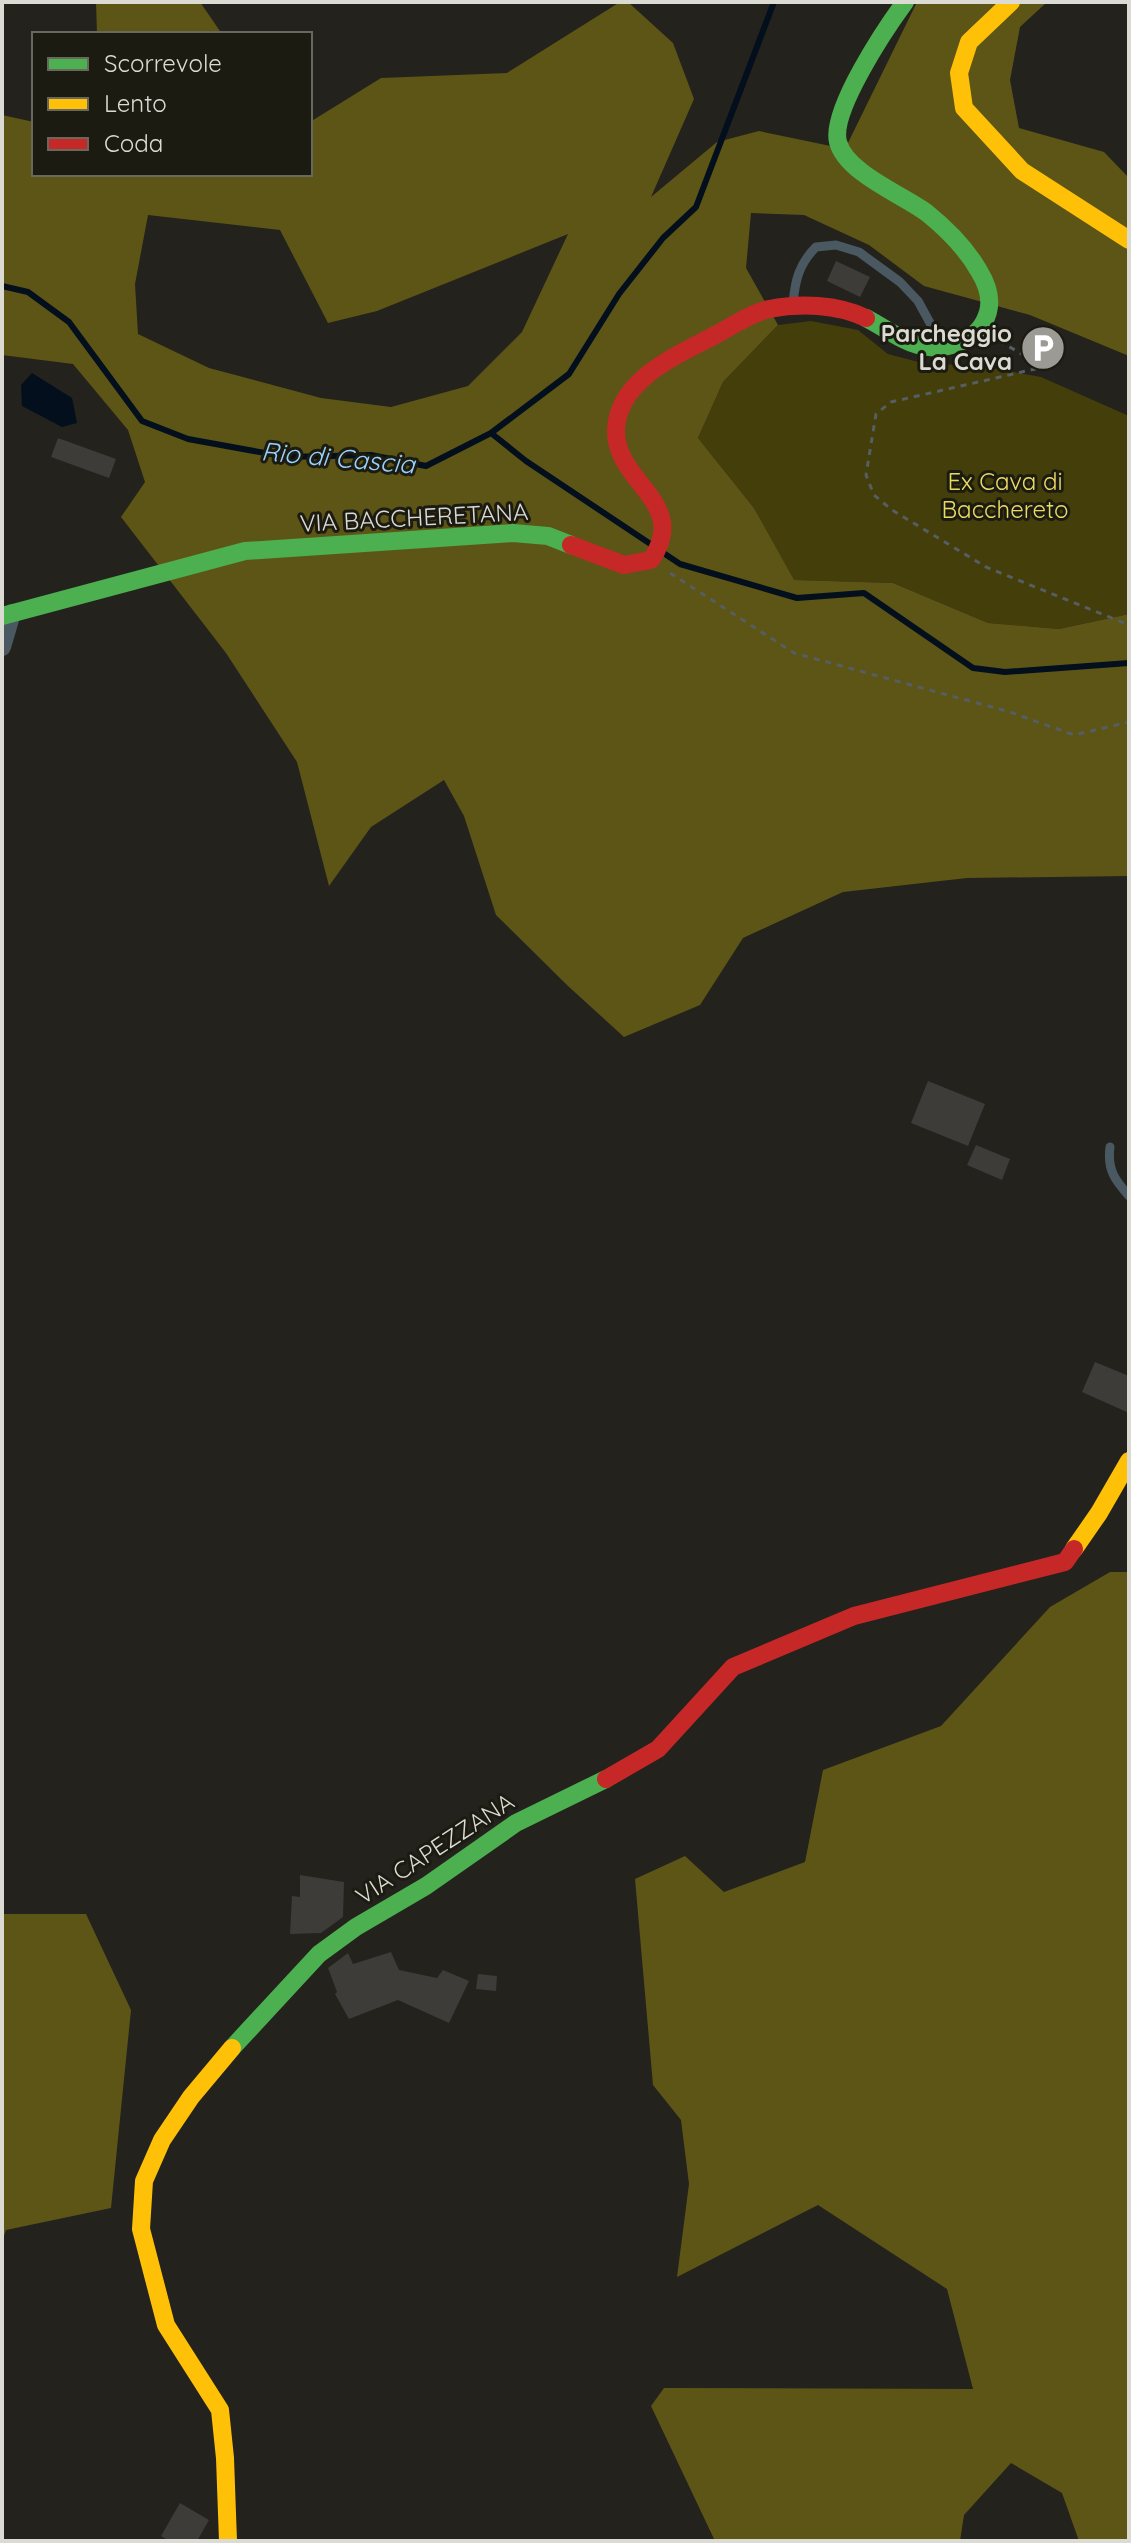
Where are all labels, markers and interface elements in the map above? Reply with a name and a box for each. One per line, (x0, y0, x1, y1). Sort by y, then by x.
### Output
legend (32, 32, 312, 176)
text: Scorrevole (104, 48, 222, 78)
text: Lento (104, 88, 167, 118)
text: Coda (104, 128, 163, 158)
place label: Parcheggio La Cava (881, 318, 1012, 376)
parking icon: Parcheggio La Cava (1019, 324, 1067, 372)
water label: Rio di Cascia (260, 434, 417, 481)
park label: Ex Cava di Bacchereto (941, 466, 1069, 524)
street label: VIA BACCHERETANA (299, 496, 529, 538)
street label: VIA CAPEZZANA (350, 1786, 519, 1910)

